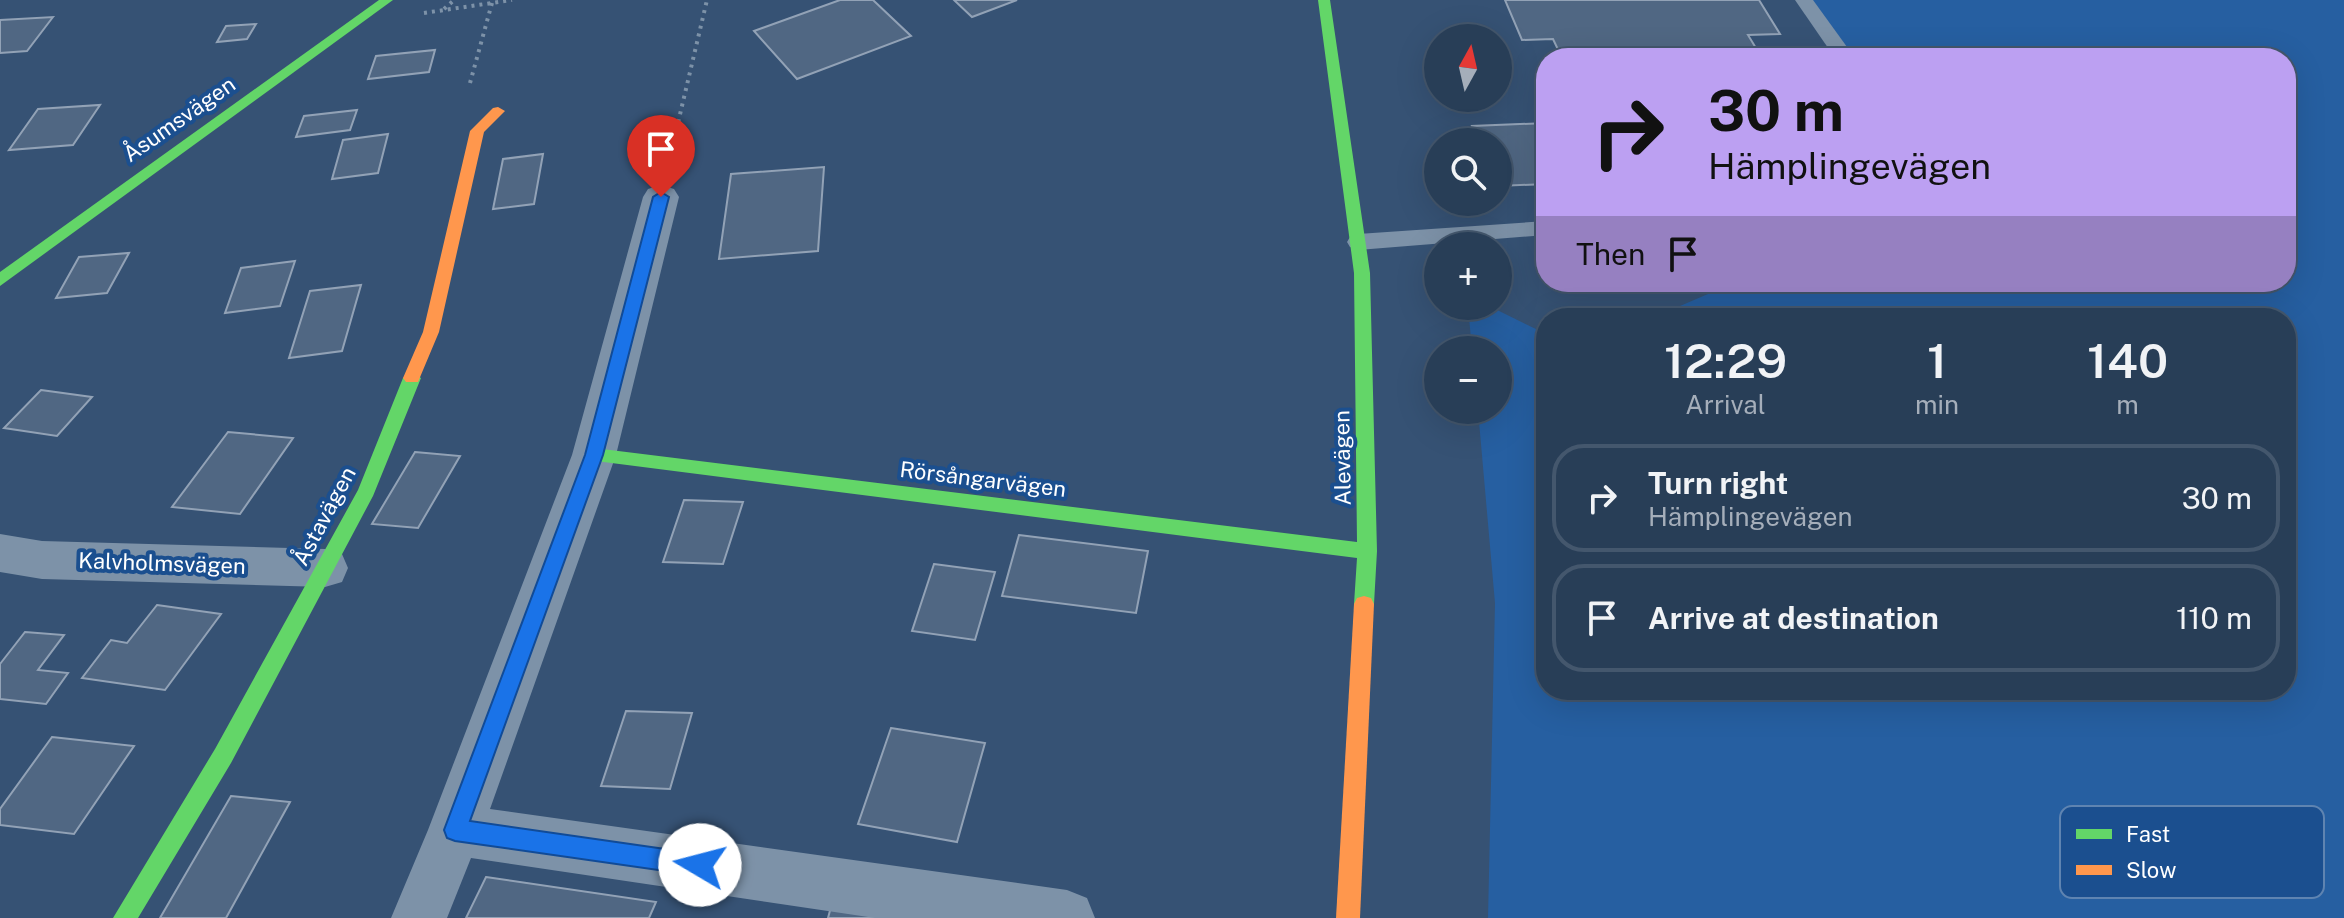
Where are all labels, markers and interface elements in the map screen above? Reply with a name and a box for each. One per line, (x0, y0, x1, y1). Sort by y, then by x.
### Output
north arrow (1424, 24, 1512, 112)
map controls (1424, 24, 1512, 424)
street label: Åsumsvägen (117, 69, 240, 167)
text: 30 m (1708, 78, 1844, 144)
icon: right (1576, 80, 1680, 184)
pin (627, 115, 695, 197)
icon: arrive (639, 127, 683, 171)
button: search (1424, 128, 1512, 216)
text: Hämplingevägen (1708, 145, 1991, 187)
button: + (1424, 232, 1512, 320)
icon: arrive (1661, 232, 1705, 276)
text: Then (1576, 236, 1645, 272)
text: 12:29 (1664, 332, 1787, 389)
text: 1 (1927, 332, 1947, 389)
text: 140 (2087, 332, 2168, 389)
button: − (1424, 336, 1512, 424)
text: Arrival (1685, 389, 1766, 420)
text: min (1915, 389, 1959, 420)
text: m (2116, 389, 2139, 420)
street label: Alevägen (1328, 410, 1356, 506)
street label: Rörsångarvägen (898, 456, 1068, 502)
street label: Åstavägen (285, 461, 361, 570)
text: Turn right (1648, 465, 1788, 501)
icon: right (1580, 476, 1624, 520)
text: 30 m (2182, 480, 2252, 516)
text: Hämplingevägen (1648, 501, 1852, 532)
street label: Kalvholmsvägen (78, 547, 246, 579)
icon: arrive (1580, 596, 1624, 640)
text: Arrive at destination (1648, 600, 1939, 636)
text: 110 m (2176, 600, 2252, 636)
legend (2060, 806, 2324, 898)
text: Fast (2126, 821, 2170, 847)
position arrow (658, 823, 742, 907)
text: Slow (2126, 857, 2176, 883)

